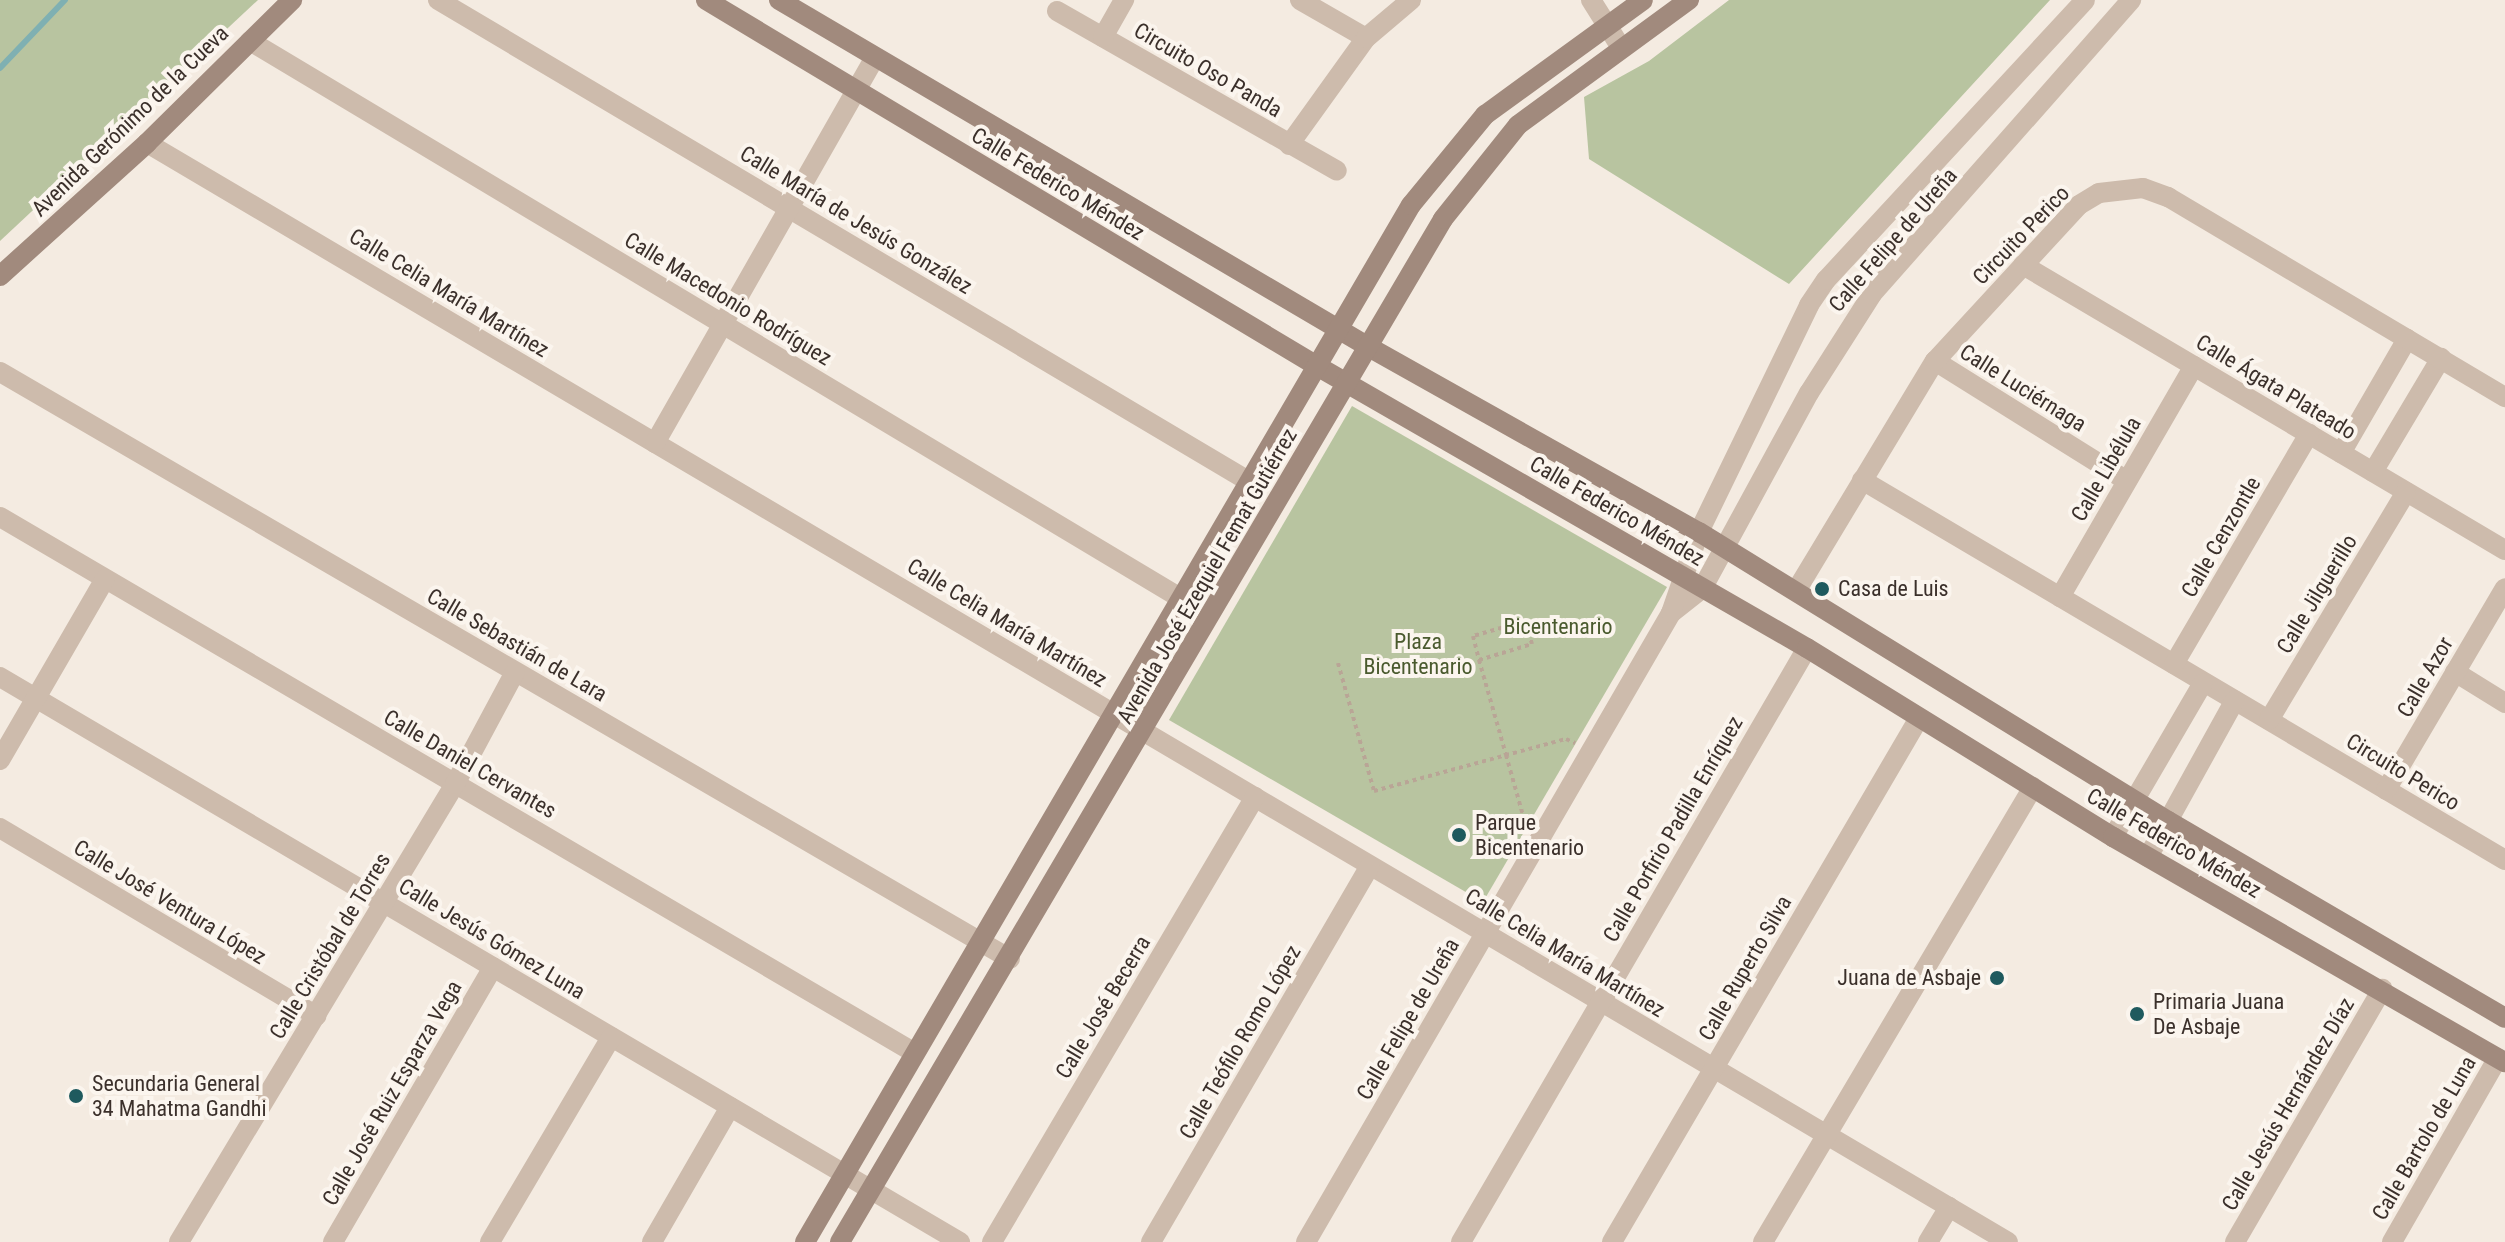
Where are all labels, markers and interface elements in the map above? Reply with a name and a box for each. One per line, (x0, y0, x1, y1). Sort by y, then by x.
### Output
street label: Circuito Oso Panda (1129, 17, 1287, 123)
street label: Avenida Gerónimo de la Cueva (26, 20, 234, 222)
street label: Calle Federico Méndez (967, 122, 1149, 246)
street label: Calle María de Jesús González (735, 140, 977, 300)
street label: Calle Felipe de Ureña (1823, 163, 1963, 317)
street label: Circuito Perico (1967, 180, 2075, 290)
street label: Calle Celia María Martínez (344, 223, 554, 363)
street label: Calle Macedonio Rodríguez (620, 227, 836, 371)
street label: Calle Ágata Plateado (2191, 329, 2361, 445)
street label: Calle Luciérnaga (1955, 339, 2091, 437)
street label: Calle Libélula (2065, 412, 2147, 526)
street label: Avenida José Ezequiel Femat Gutiérrez (1111, 424, 1303, 728)
street label: Calle Federico Méndez (1525, 450, 1709, 572)
street label: Calle Cenzontle (2176, 472, 2266, 602)
street label: Calle Jilguerillo (2271, 530, 2363, 658)
street label: Calle Celia María Martínez (902, 553, 1112, 693)
place label: Casa de Luis (1838, 576, 1949, 602)
marker: Casa de Luis (1813, 580, 1831, 598)
street label: Calle Sebastián de Lara (422, 583, 612, 707)
park label: Bicentenario (1503, 614, 1613, 640)
park label: Plaza Bicentenario (1363, 628, 1473, 680)
street label: Calle Azor (2391, 632, 2459, 722)
street label: Calle Daniel Cervantes (379, 704, 561, 824)
street label: Calle Porfirio Padilla Enríquez (1598, 711, 1748, 947)
street label: Circuito Perico (2342, 728, 2464, 816)
street label: Calle Federico Méndez (2082, 782, 2266, 904)
place label: Parque Bicentenario (1475, 809, 1584, 860)
marker: Parque Bicentenario (1450, 826, 1468, 844)
street label: Calle José Ventura López (69, 834, 271, 970)
street label: Calle Cristóbal de Torres (264, 848, 396, 1044)
street label: Calle Jesús Gómez Luna (394, 873, 590, 1005)
street label: Calle Celia María Martínez (1460, 883, 1670, 1023)
street label: Calle Ruperto Silva (1693, 891, 1797, 1045)
street label: Calle José Becerra (1050, 931, 1156, 1083)
street label: Calle Felipe de Ureña (1351, 934, 1465, 1104)
street label: Calle Teófilo Romo López (1174, 940, 1306, 1144)
place label: Juana de Asbaje (1837, 965, 1981, 991)
marker: Juana de Asbaje (1988, 969, 2006, 987)
street label: Calle José Ruiz Esparza Vega (317, 976, 467, 1210)
place label: Primaria Juana De Asbaje (2153, 988, 2284, 1040)
street label: Calle Jesús Hernández Díaz (2216, 993, 2360, 1215)
marker: Primaria Juana De Asbaje (2128, 1005, 2146, 1023)
street label: Calle Bartolo de Luna (2366, 1051, 2482, 1225)
place label: Secundaria General 34 Mahatma Gandhi (92, 1070, 267, 1122)
marker: Secundaria General 34 Mahatma Gandhi (67, 1087, 85, 1105)

